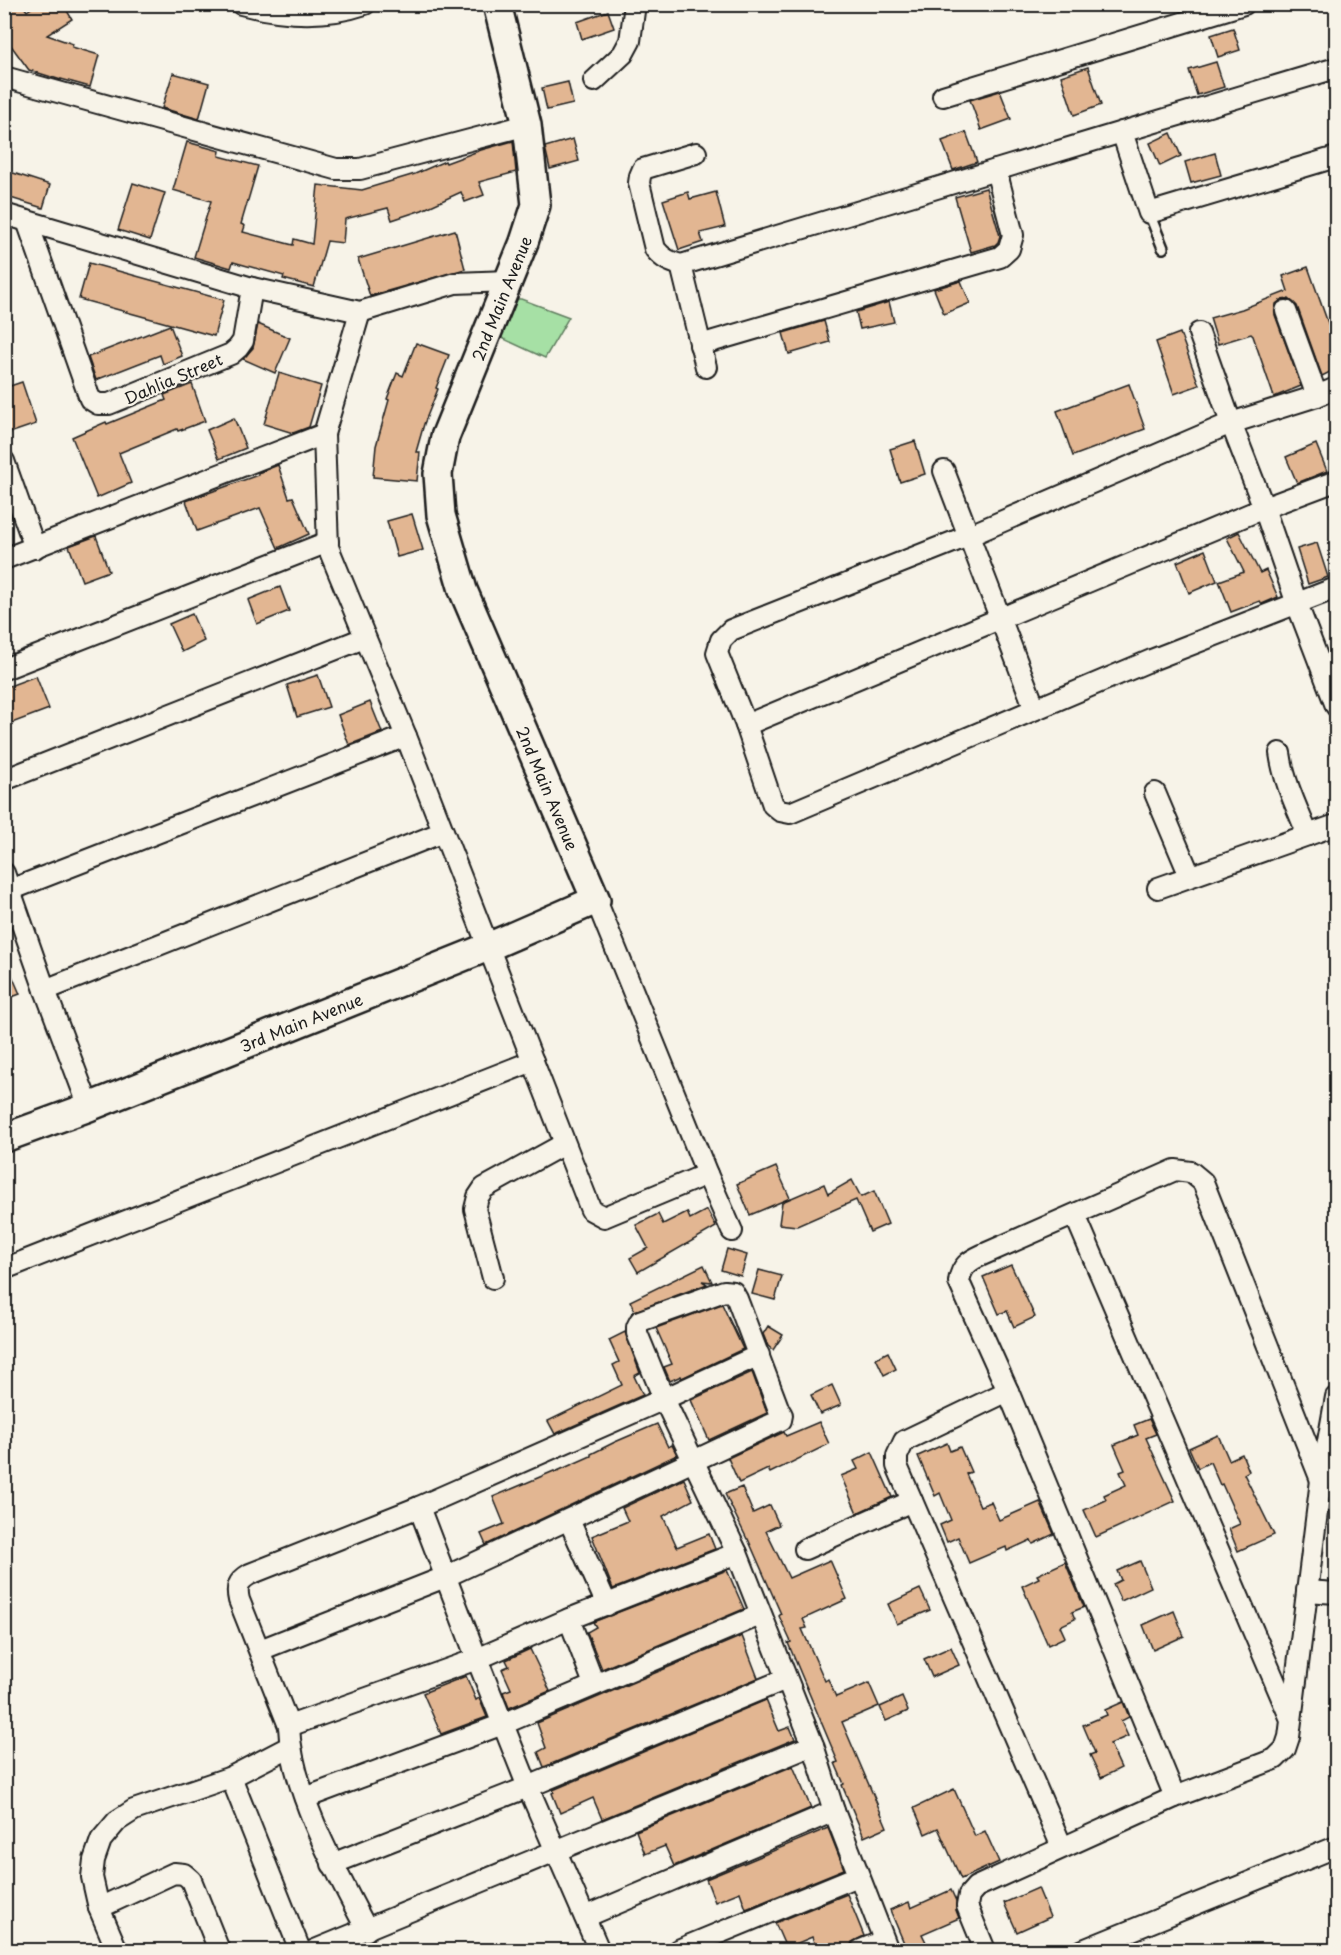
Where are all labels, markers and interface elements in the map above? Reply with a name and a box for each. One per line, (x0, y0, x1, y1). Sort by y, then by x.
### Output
street label: 2nd Main Avenue (465, 232, 537, 364)
street label: Dahlia Street (120, 346, 226, 409)
street label: 2nd Main Avenue (511, 722, 585, 854)
street label: 3rd Main Avenue (236, 986, 366, 1058)

